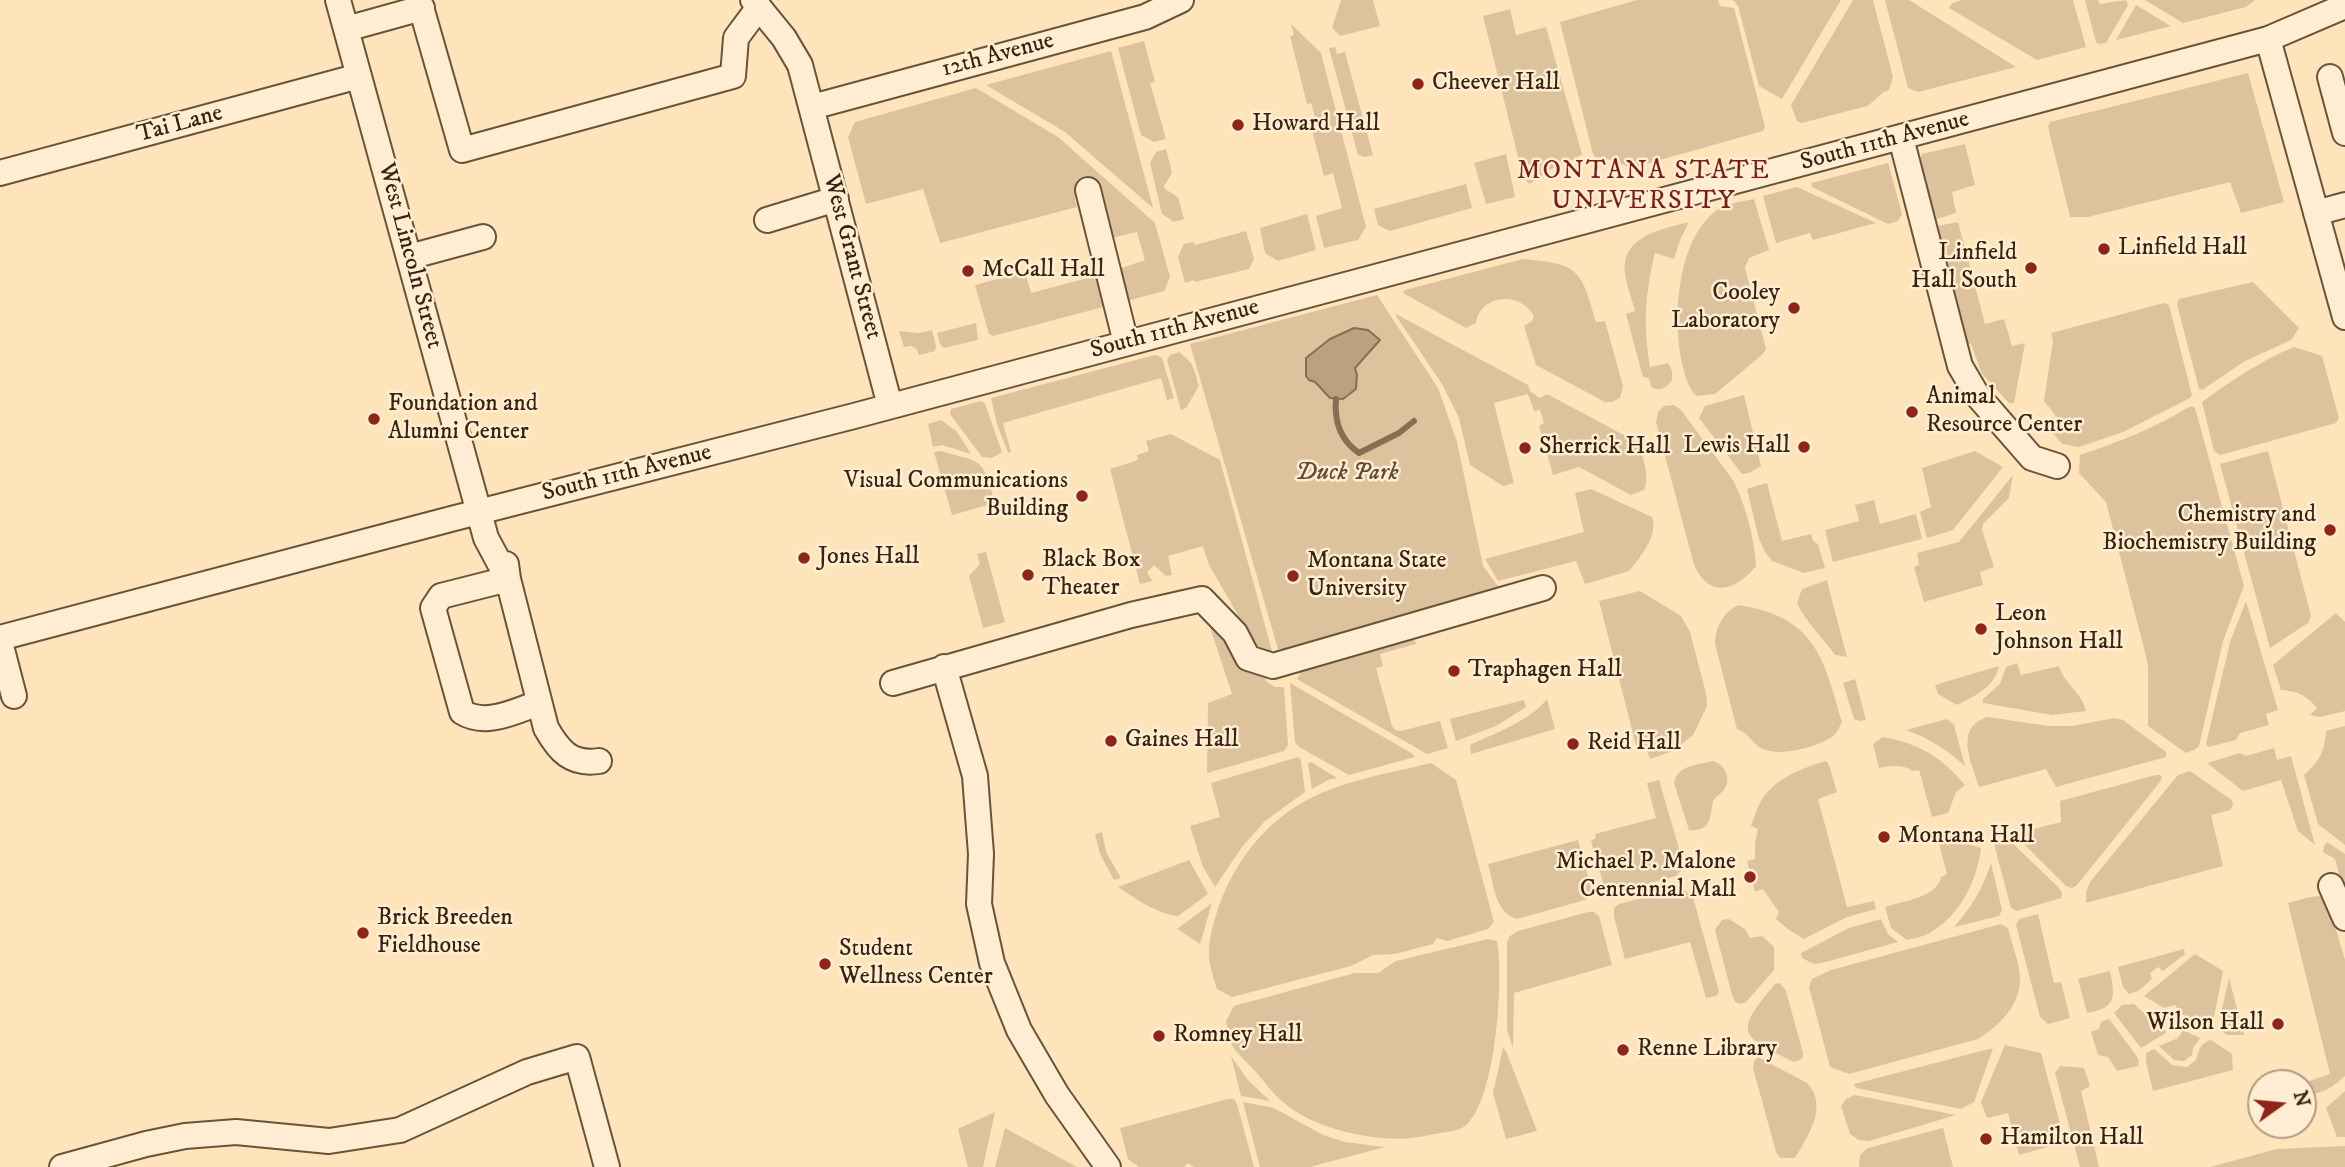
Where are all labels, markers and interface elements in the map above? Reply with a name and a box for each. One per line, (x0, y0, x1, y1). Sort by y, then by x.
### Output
street label: 12th Avenue (939, 27, 1057, 85)
place label: Cheever Hall (1432, 70, 1560, 98)
marker: Cheever Hall (1410, 76, 1426, 92)
street label: Tai Lane (134, 100, 226, 150)
street label: South 11th Avenue (1797, 106, 1973, 178)
place label: Howard Hall (1252, 111, 1380, 139)
marker: Howard Hall (1230, 117, 1246, 133)
district label: MONTANA STATE UNIVERSITY (1519, 157, 1769, 218)
street label: West Lincoln Street (370, 160, 448, 352)
street label: West Grant Street (815, 171, 887, 343)
place label: Linfield Hall (2118, 235, 2247, 263)
place label: Linfield Hall South (1911, 240, 2017, 296)
marker: Linfield Hall (2096, 241, 2112, 257)
place label: McCall Hall (982, 257, 1104, 285)
marker: Linfield Hall South (2023, 260, 2039, 276)
marker: McCall Hall (960, 263, 976, 279)
place label: Cooley Laboratory (1671, 280, 1780, 336)
street label: South 11th Avenue (1087, 294, 1263, 366)
marker: Cooley Laboratory (1786, 300, 1802, 316)
place label: Animal Resource Center (1926, 384, 2082, 440)
place label: Foundation and Alumni Center (388, 391, 538, 447)
marker: Animal Resource Center (1904, 404, 1920, 420)
marker: Foundation and Alumni Center (366, 411, 382, 427)
place label: Lewis Hall (1683, 433, 1790, 461)
place label: Sherrick Hall (1539, 434, 1670, 462)
street label: South 11th Avenue (539, 439, 715, 509)
marker: Lewis Hall (1796, 439, 1812, 455)
marker: Sherrick Hall (1517, 440, 1533, 456)
park label: Duck Park (1296, 460, 1398, 488)
place label: Visual Communications Building (844, 468, 1068, 524)
marker: Visual Communications Building (1074, 488, 1090, 504)
place label: Chemistry and Biochemistry Building (2102, 502, 2316, 558)
marker: Chemistry and Biochemistry Building (2322, 522, 2338, 538)
place label: Jones Hall (818, 544, 919, 572)
place label: Black Box Theater (1042, 547, 1140, 603)
place label: Montana State University (1307, 548, 1447, 604)
marker: Jones Hall (796, 550, 812, 566)
marker: Black Box Theater (1020, 567, 1036, 583)
marker: Montana State University (1285, 568, 1301, 584)
place label: Leon Johnson Hall (1995, 601, 2123, 657)
marker: Leon Johnson Hall (1973, 621, 1989, 637)
place label: Traphagen Hall (1468, 657, 1622, 685)
marker: Traphagen Hall (1446, 663, 1462, 679)
place label: Gaines Hall (1125, 727, 1238, 755)
place label: Reid Hall (1587, 730, 1681, 758)
marker: Gaines Hall (1103, 733, 1119, 749)
marker: Reid Hall (1565, 736, 1581, 752)
place label: Montana Hall (1898, 823, 2034, 851)
marker: Montana Hall (1876, 829, 1892, 845)
place label: Michael P. Malone Centennial Mall (1556, 849, 1736, 905)
marker: Michael P. Malone Centennial Mall (1742, 869, 1758, 885)
place label: Brick Breeden Fieldhouse (377, 905, 513, 961)
marker: Brick Breeden Fieldhouse (355, 925, 371, 941)
place label: Student Wellness Center (839, 936, 993, 992)
marker: Student Wellness Center (817, 956, 833, 972)
place label: Wilson Hall (2147, 1010, 2264, 1038)
marker: Wilson Hall (2270, 1016, 2286, 1032)
place label: Romney Hall (1173, 1022, 1302, 1050)
marker: Romney Hall (1151, 1028, 1167, 1044)
place label: Renne Library (1637, 1036, 1777, 1064)
marker: Renne Library (1615, 1042, 1631, 1058)
north arrow (2247, 1069, 2317, 1139)
text: N (2288, 1088, 2314, 1109)
place label: Hamilton Hall (2000, 1125, 2143, 1153)
marker: Hamilton Hall (1978, 1131, 1994, 1147)

